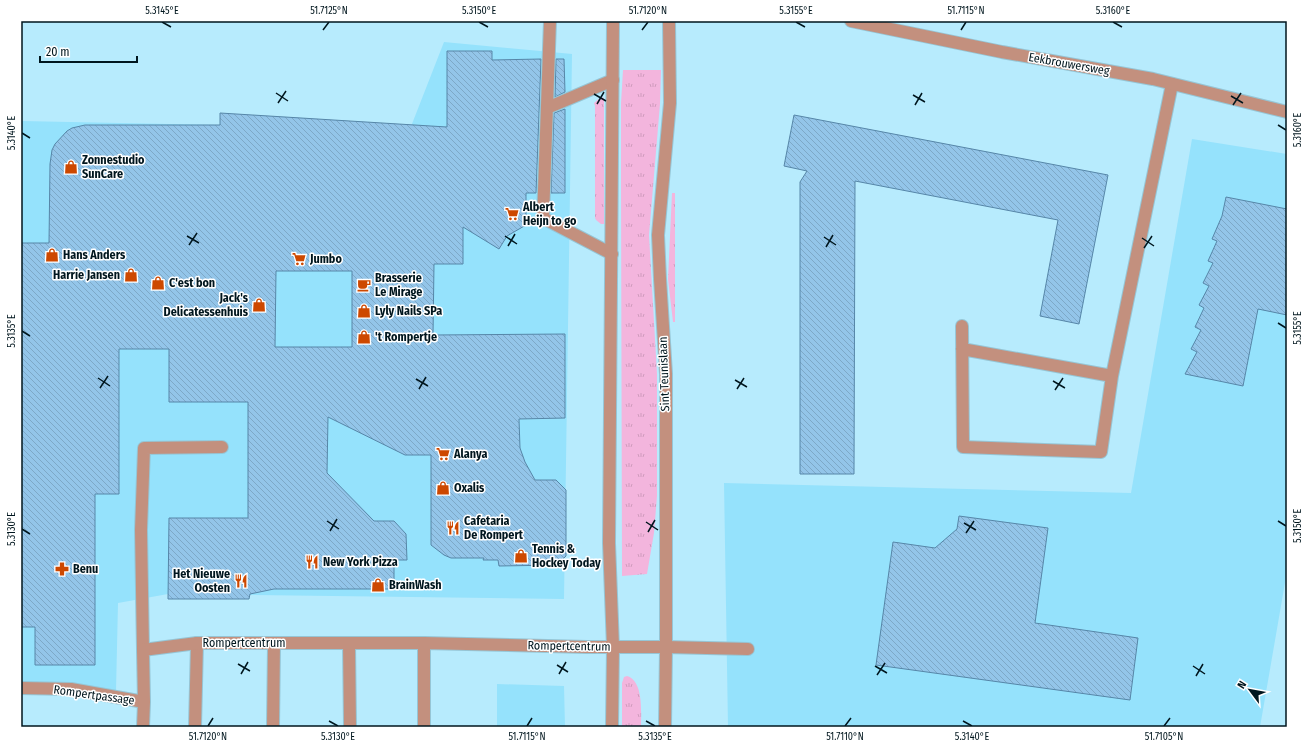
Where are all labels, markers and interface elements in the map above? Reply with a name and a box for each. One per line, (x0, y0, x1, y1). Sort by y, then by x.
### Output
text: 5.3145°E (145, 5, 179, 17)
text: 51.7125°N (310, 5, 348, 17)
text: 5.3150°E (462, 5, 496, 17)
text: 51.7120°N (629, 5, 667, 17)
text: 5.3155°E (779, 5, 813, 17)
text: 51.7115°N (948, 5, 984, 17)
text: 5.3160°E (1096, 5, 1131, 17)
scale bar (40, 38, 137, 64)
text: 20 m (46, 45, 70, 59)
street label: Eekbrouwersweg (1027, 50, 1111, 78)
text: 5.3160°E (1292, 112, 1304, 147)
text: 5.3140°E (6, 115, 18, 150)
place label: Zonnestudio SunCare (82, 153, 145, 181)
shop icon: Zonnestudio SunCare (63, 159, 79, 175)
place label: Albert Heijn to go (522, 200, 577, 228)
supermarket icon: Albert Heijn to go (504, 206, 520, 222)
shop icon: Hans Anders (44, 247, 60, 263)
place label: Hans Anders (63, 248, 126, 262)
supermarket icon: Jumbo (291, 251, 307, 267)
place label: Jumbo (309, 252, 342, 266)
shop icon: Harrie Jansen (123, 267, 139, 283)
place label: Harrie Jansen (53, 268, 120, 282)
place label: Brasserie Le Mirage (375, 271, 422, 299)
shop icon: C'est bon (150, 275, 166, 291)
place label: C'est bon (169, 276, 215, 290)
cafe icon: Brasserie Le Mirage (356, 277, 372, 293)
place label: Jack's Delicatessenhuis (164, 291, 249, 319)
shop icon: Jack's Delicatessenhuis (251, 297, 267, 313)
shop icon: Lyly Nails SPa (356, 303, 372, 319)
place label: Lyly Nails SPa (375, 304, 442, 318)
text: 5.3155°E (1292, 311, 1304, 345)
text: 5.3135°E (6, 314, 18, 348)
shop icon: 't Rompertje (356, 329, 372, 345)
place label: 't Rompertje (375, 330, 437, 344)
street label: Sint Teunislaan (656, 336, 672, 412)
supermarket icon: Alanya (435, 446, 451, 462)
place label: Alanya (453, 447, 487, 461)
shop icon: Oxalis (435, 480, 451, 496)
place label: Oxalis (454, 481, 485, 495)
text: 5.3150°E (1292, 509, 1304, 543)
text: 5.3130°E (6, 512, 18, 546)
place label: Cafetaria De Rompert (464, 514, 524, 542)
restaurant icon: Cafetaria De Rompert (445, 520, 461, 536)
place label: Tennis & Hockey Today (532, 542, 601, 570)
shop icon: Tennis & Hockey Today (513, 548, 529, 564)
restaurant icon: New York Pizza (304, 554, 320, 570)
place label: New York Pizza (323, 555, 398, 569)
pharmacy icon: Benu (54, 561, 70, 577)
place label: Benu (73, 562, 98, 576)
place label: Het Nieuwe Oosten (173, 567, 230, 595)
restaurant icon: Het Nieuwe Oosten (233, 573, 249, 589)
shop icon: BrainWash (370, 577, 386, 593)
place label: BrainWash (389, 578, 441, 592)
street label: Rompertcentrum (203, 636, 285, 650)
street label: Rompertcentrum (527, 638, 611, 654)
north arrow (1230, 670, 1270, 710)
text: N (1235, 679, 1249, 691)
street label: Rompertpassage (53, 682, 135, 708)
text: 51.7120°N (189, 731, 227, 743)
text: 5.3130°E (321, 731, 355, 743)
text: 51.7115°N (509, 731, 545, 743)
text: 5.3135°E (638, 731, 672, 743)
text: 51.7110°N (826, 731, 864, 743)
text: 5.3140°E (955, 731, 990, 743)
text: 51.7105°N (1145, 731, 1183, 743)

